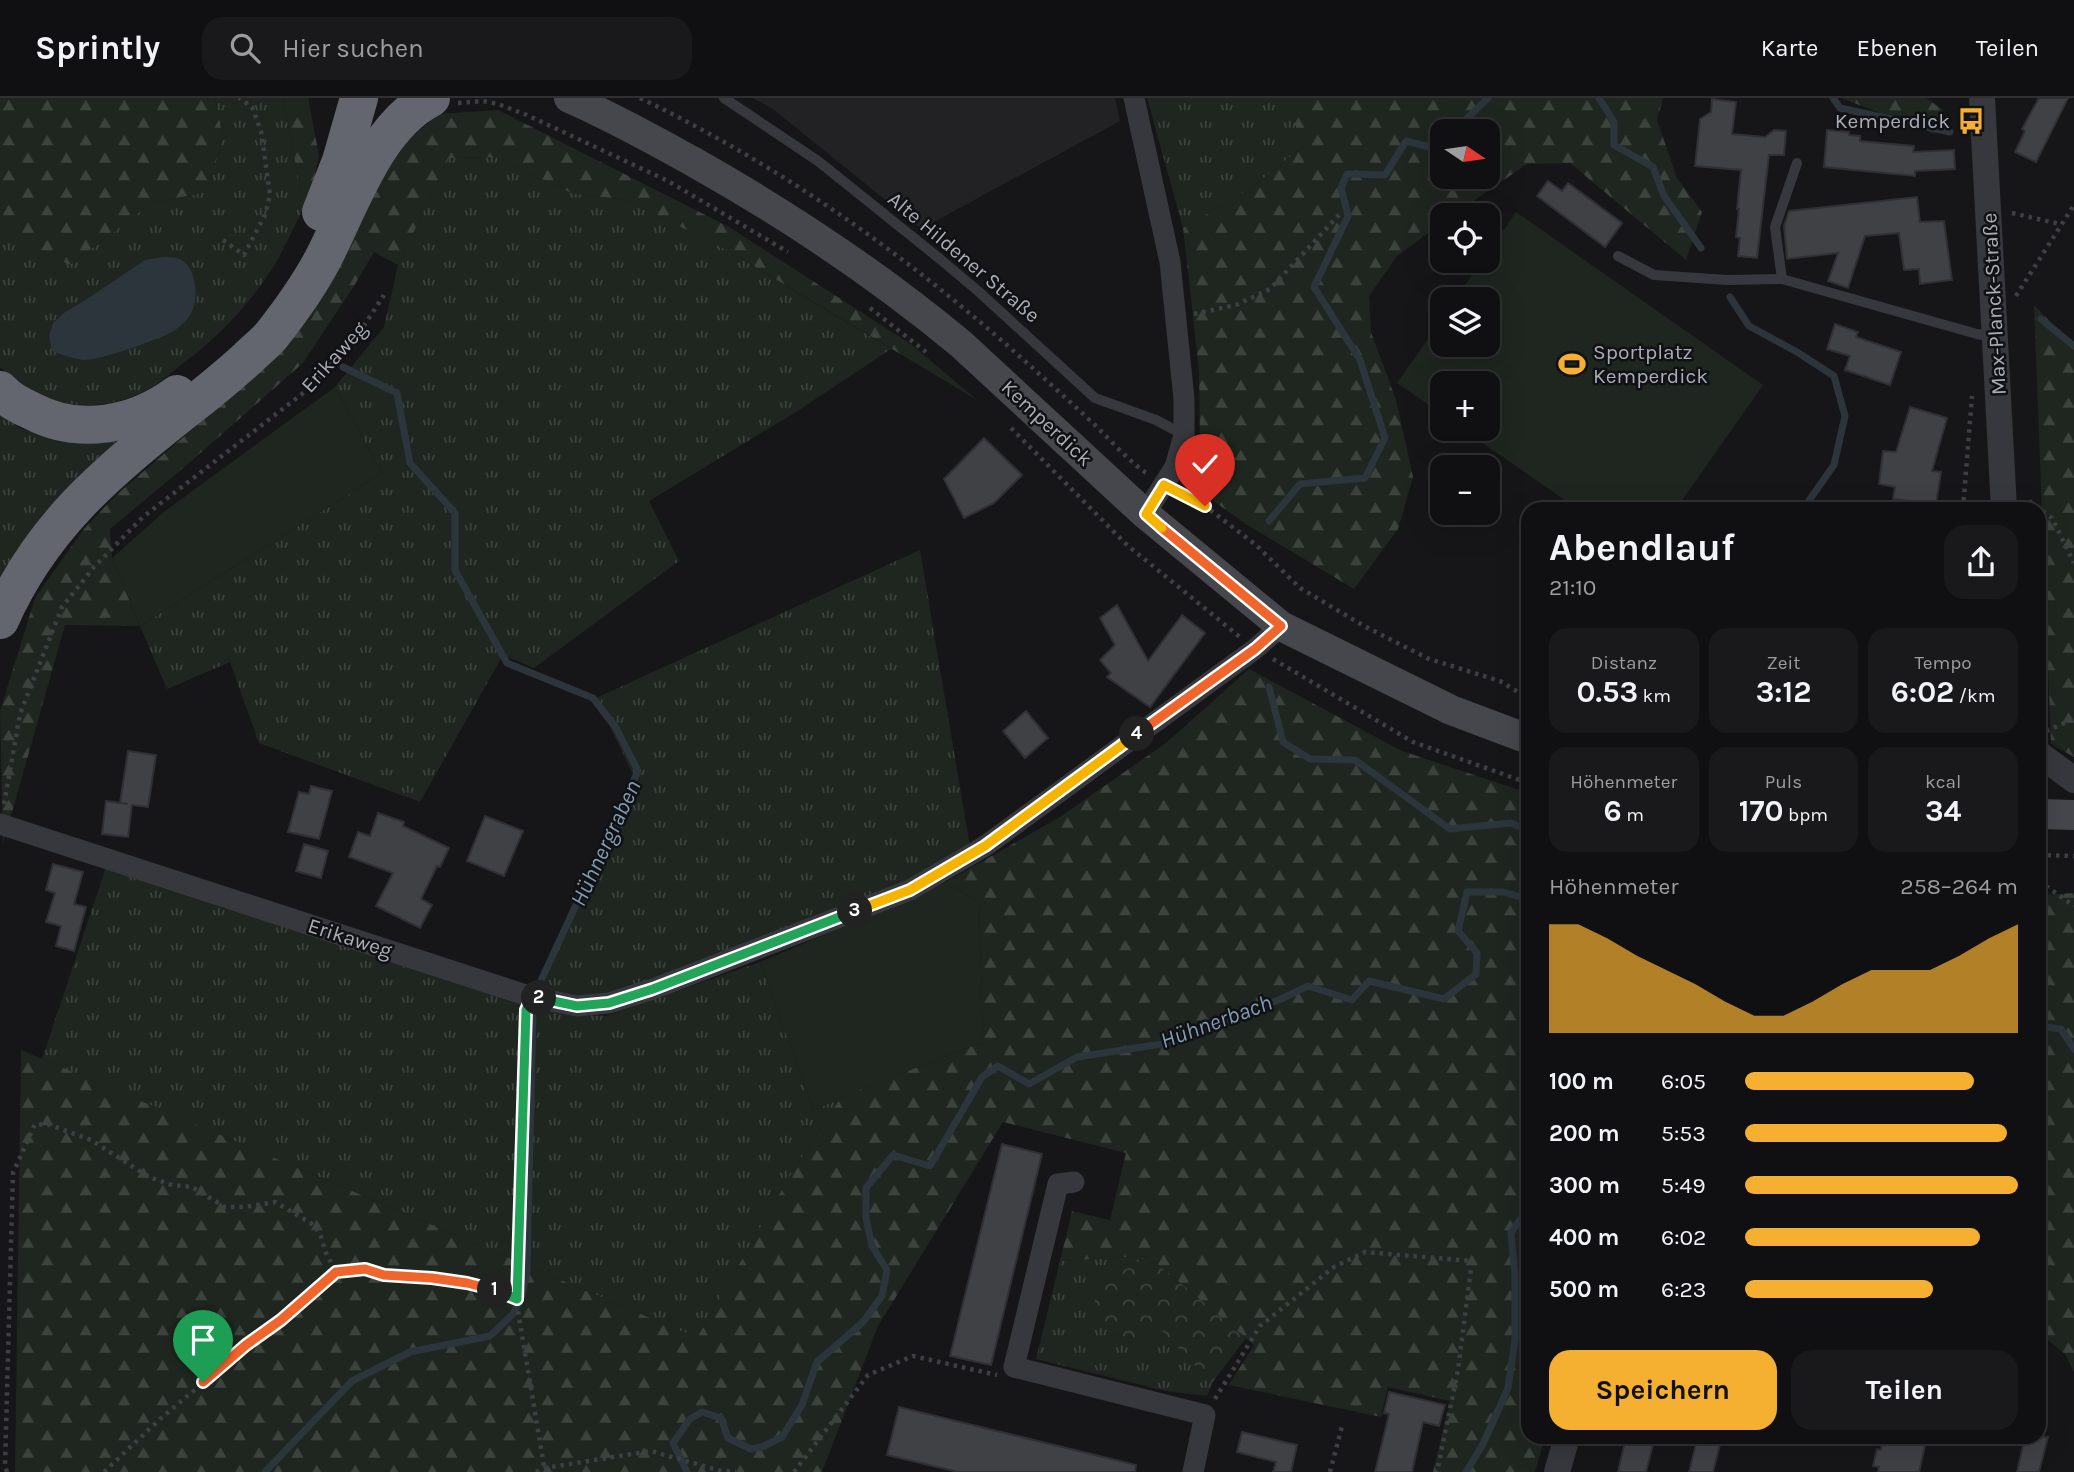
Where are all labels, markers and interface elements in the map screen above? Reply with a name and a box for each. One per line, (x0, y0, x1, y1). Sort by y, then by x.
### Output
search box (202, 17, 692, 80)
text: Sprintly (35, 29, 160, 67)
icon: search (226, 29, 264, 67)
text: Hier suchen (282, 33, 424, 64)
text: Karte (1761, 34, 1818, 62)
text: Ebenen (1856, 34, 1938, 62)
text: Teilen (1976, 34, 2039, 62)
bus stop icon: Kemperdick (1956, 106, 1986, 136)
place label: Kemperdick (1835, 109, 1950, 133)
north arrow (1430, 119, 1500, 189)
map controls (1430, 119, 1500, 525)
street label: Alte Hildener Straße (883, 187, 1045, 327)
button: locate (1430, 203, 1500, 273)
street label: Max-Planck-Straße (1977, 212, 2011, 396)
button: layers (1430, 287, 1500, 357)
street label: Erikaweg (296, 317, 372, 397)
place label: Sportplatz Kemperdick (1593, 340, 1708, 388)
sports icon: Sportplatz Kemperdick (1557, 349, 1587, 379)
button: + (1430, 371, 1500, 441)
street label: Kemperdick (997, 375, 1097, 471)
pin (1175, 434, 1235, 506)
icon: check (1186, 445, 1224, 483)
button: − (1430, 455, 1500, 525)
text: Abendlauf (1549, 525, 1735, 570)
button: share (1944, 525, 2018, 599)
text: 21:10 (1549, 574, 1596, 601)
text: Distanz (1591, 652, 1657, 674)
text: Zeit (1767, 652, 1800, 674)
text: Tempo (1915, 652, 1972, 674)
text: 0.53 (1577, 674, 1638, 710)
text: 3:12 (1756, 674, 1811, 710)
text: 6:02 (1891, 674, 1954, 710)
text: km (1638, 685, 1671, 707)
text: /km (1954, 685, 1995, 707)
pin: 4 (1120, 716, 1154, 752)
text: 4 (1131, 722, 1142, 744)
text: Höhenmeter (1570, 771, 1677, 793)
text: Puls (1765, 771, 1802, 793)
text: kcal (1925, 771, 1961, 793)
water label: Hühnergraben (564, 776, 646, 911)
text: 6 (1604, 793, 1622, 829)
text: 170 (1739, 793, 1783, 829)
text: 34 (1925, 793, 1961, 829)
text: m (1622, 804, 1644, 826)
text: bpm (1783, 804, 1828, 826)
text: Höhenmeter (1549, 873, 1679, 900)
text: 258–264 m (1900, 873, 2018, 900)
pin: 3 (838, 894, 872, 928)
text: 3 (849, 899, 860, 921)
street label: Erikaweg (305, 913, 395, 963)
pin: 2 (522, 981, 556, 1016)
text: 2 (533, 986, 544, 1008)
water label: Hühnerbach (1157, 989, 1276, 1054)
text: 100 m (1549, 1068, 1614, 1095)
text: 6:05 (1661, 1068, 1706, 1095)
text: 200 m (1549, 1120, 1620, 1147)
text: 5:53 (1661, 1120, 1706, 1147)
text: 300 m (1549, 1172, 1620, 1199)
text: 5:49 (1661, 1172, 1705, 1199)
text: 400 m (1549, 1224, 1619, 1251)
text: 6:02 (1661, 1224, 1706, 1251)
pin: 1 (477, 1272, 512, 1308)
text: 500 m (1549, 1276, 1619, 1303)
text: 6:23 (1661, 1276, 1706, 1303)
text: 1 (491, 1278, 498, 1300)
pin (173, 1310, 233, 1382)
icon: arrive (184, 1321, 222, 1359)
button: Speichern (1549, 1350, 1777, 1430)
button: Teilen (1791, 1350, 2018, 1430)

